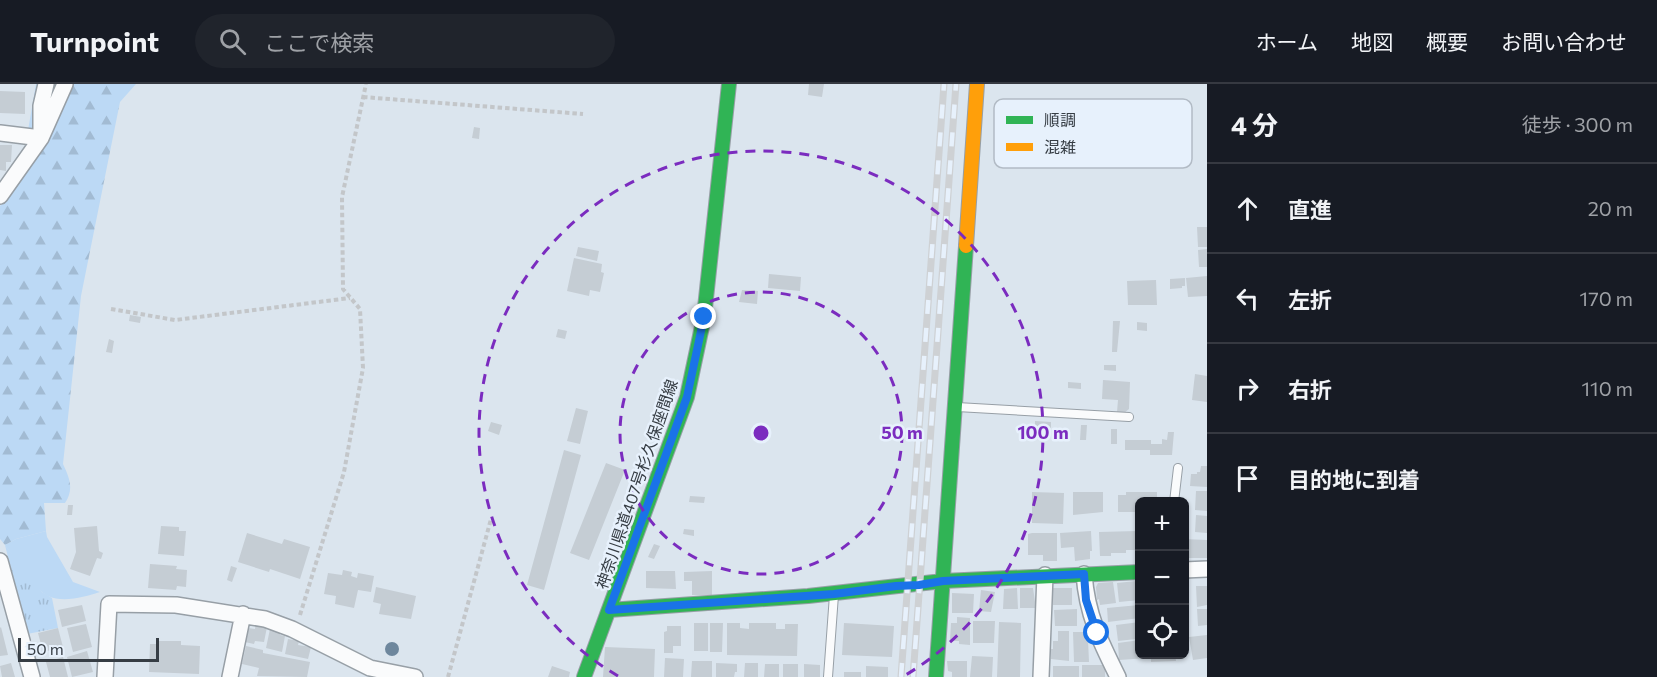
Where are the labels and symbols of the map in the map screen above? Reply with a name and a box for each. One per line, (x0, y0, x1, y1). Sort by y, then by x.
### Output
legend (994, 99, 1192, 168)
text: 順調 (1044, 110, 1076, 129)
text: 混雑 (1044, 137, 1076, 156)
route end (690, 303, 716, 329)
street label: 神奈川県道407号杉久保座間線 (591, 377, 681, 591)
text: 50 m (881, 421, 923, 443)
text: 100 m (1017, 421, 1069, 443)
centre of rings (751, 423, 771, 443)
route start (1083, 619, 1109, 645)
scale bar (18, 635, 159, 662)

